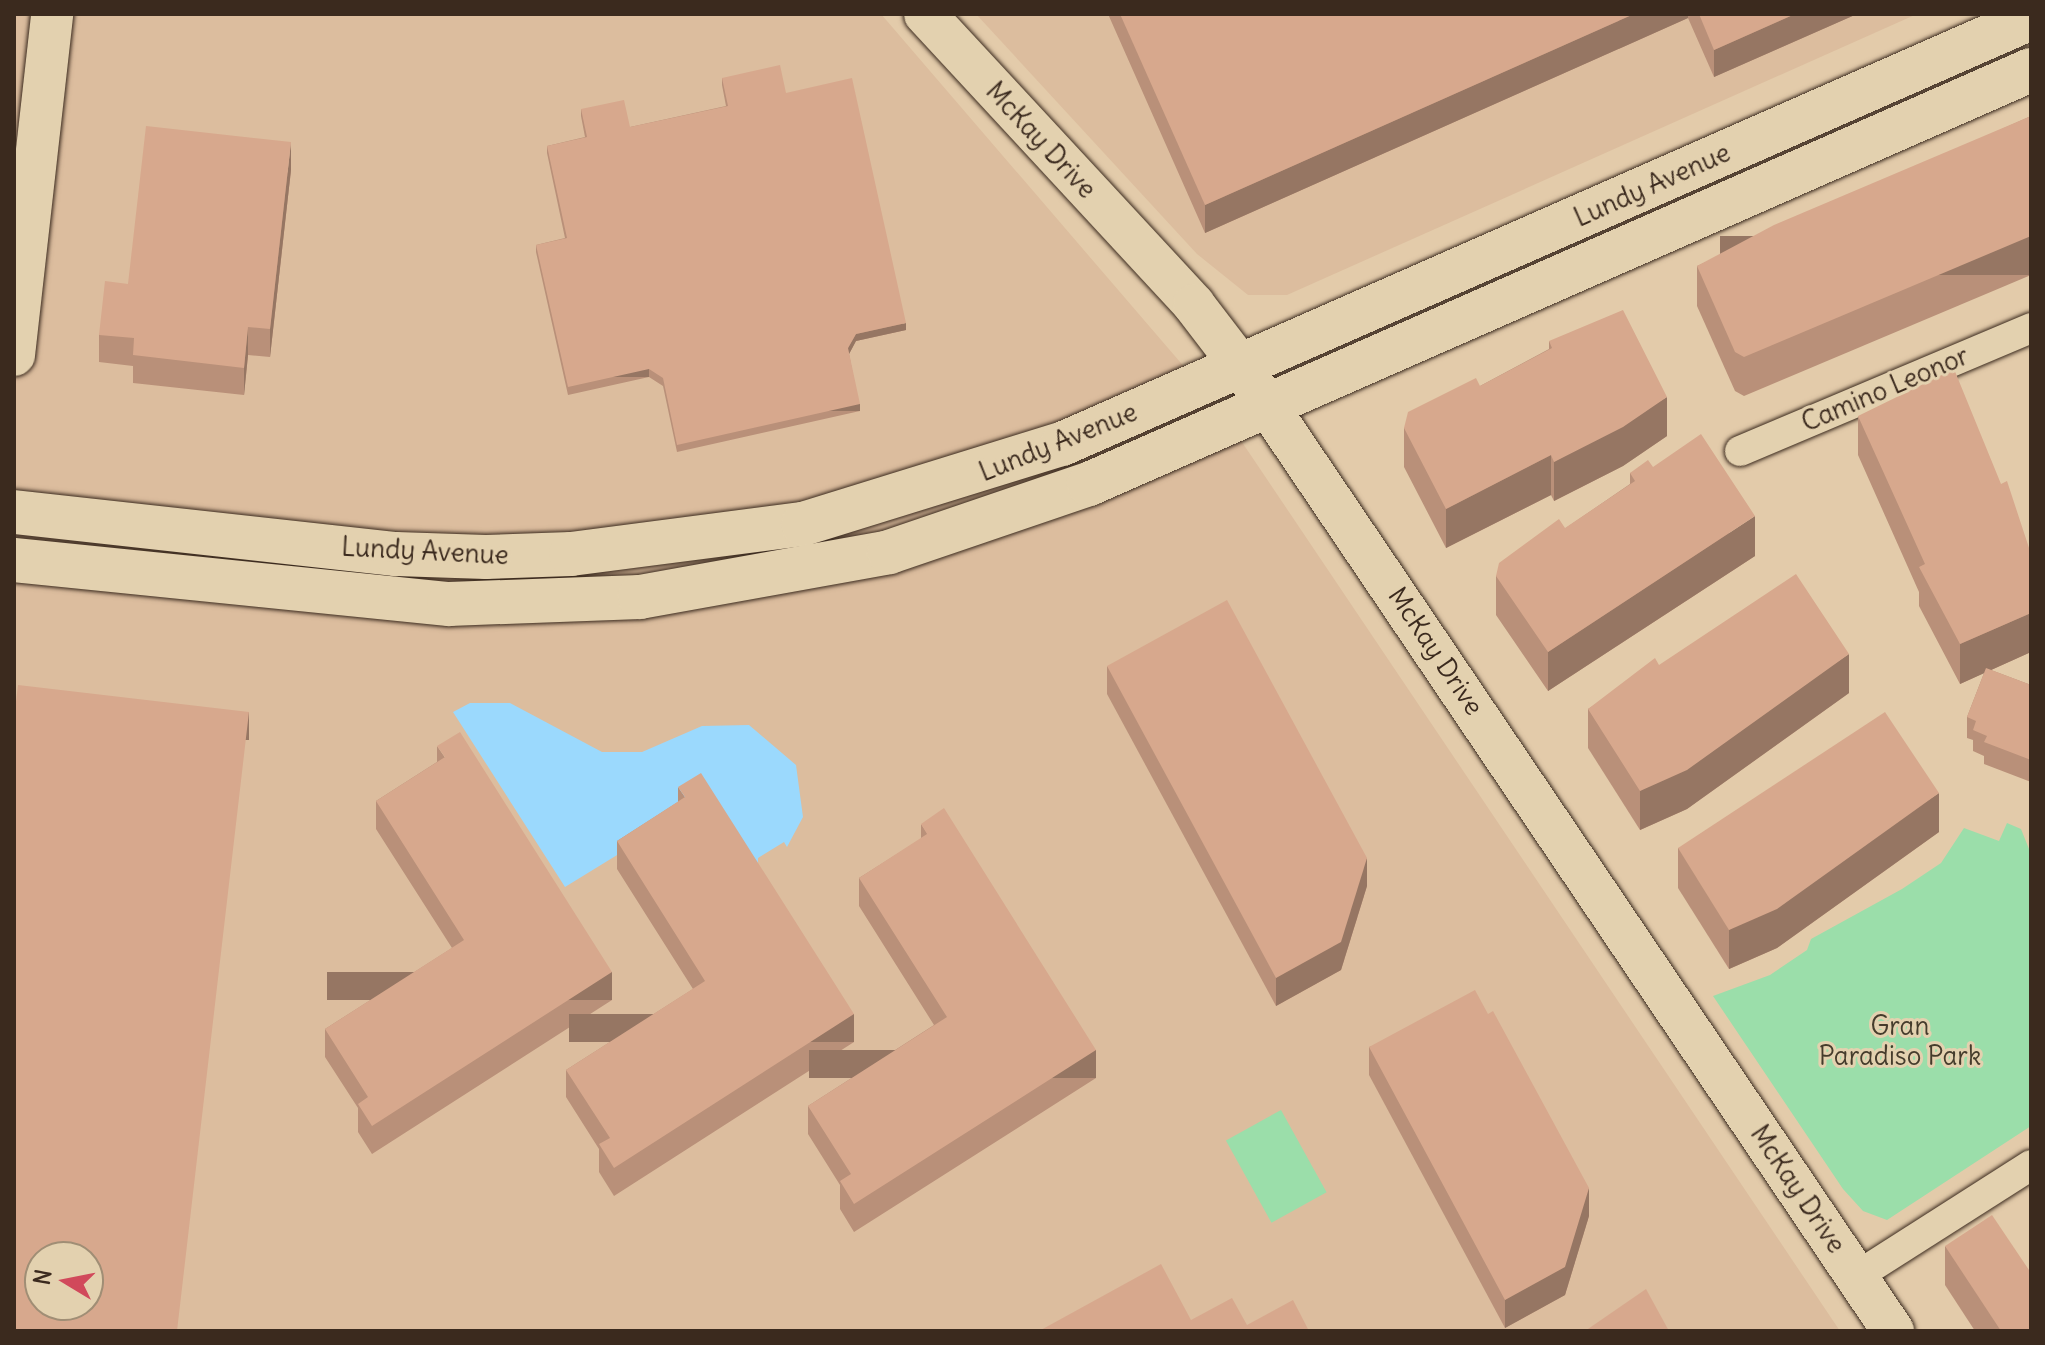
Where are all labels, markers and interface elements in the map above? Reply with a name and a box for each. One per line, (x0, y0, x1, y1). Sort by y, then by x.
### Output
street label: McKay Drive (979, 76, 1103, 204)
street label: Lundy Avenue (1569, 137, 1735, 233)
street label: Camino Leonor (1797, 340, 1973, 438)
street label: Lundy Avenue (975, 396, 1141, 488)
street label: Lundy Avenue (341, 531, 509, 571)
street label: McKay Drive (1382, 581, 1490, 721)
park label: Gran Paradiso Park (1819, 1010, 1981, 1072)
street label: McKay Drive (1744, 1119, 1852, 1259)
north arrow (24, 1241, 104, 1321)
text: N (27, 1267, 57, 1287)

